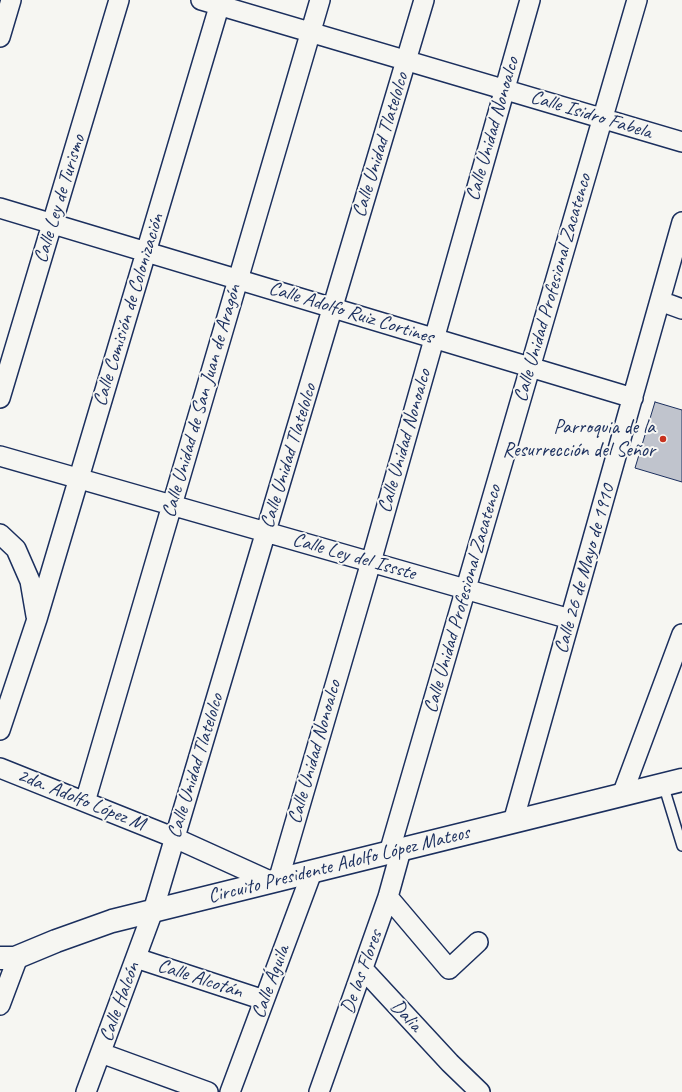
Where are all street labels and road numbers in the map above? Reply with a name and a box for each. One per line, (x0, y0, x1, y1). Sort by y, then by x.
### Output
street label: Calle Unidad Nonoalco (461, 54, 525, 204)
street label: Calle Unidad Tlatelolco (348, 70, 414, 220)
street label: Calle Isidro Fabela (527, 85, 655, 145)
street label: Calle Ley de Turismo (29, 132, 91, 266)
street label: Calle Unidad Profesional Zacatenco (509, 171, 597, 405)
street label: Calle Comisión de Colonización (88, 211, 170, 409)
street label: Calle Adolfo Ruiz Cortines (266, 277, 436, 349)
street label: Calle Unidad de San Juan de Aragón (157, 282, 247, 520)
street label: Calle Unidad Nonoalco (373, 366, 437, 516)
street label: Calle Unidad Tlatelolco (256, 381, 322, 531)
street label: Calle Unidad Profesional Zacatenco (419, 482, 507, 716)
street label: Calle 26 de Mayo de 1910 (549, 482, 621, 656)
street label: Calle Ley del Issste (290, 528, 418, 586)
street label: Calle Unidad Nonoalco (283, 677, 347, 827)
street label: Calle Unidad Tlatelolco (163, 691, 229, 841)
street label: 2da. Adolfo López M (14, 763, 148, 837)
street label: Circuito Presidente Adolfo López Mateos (206, 821, 472, 909)
street label: De las Flores (336, 927, 388, 1017)
street label: Calle Águila (247, 942, 295, 1022)
street label: Calle Alcotán (154, 954, 246, 1004)
street label: Calle Halcón (95, 959, 145, 1045)
street label: Dalia (385, 995, 427, 1037)

